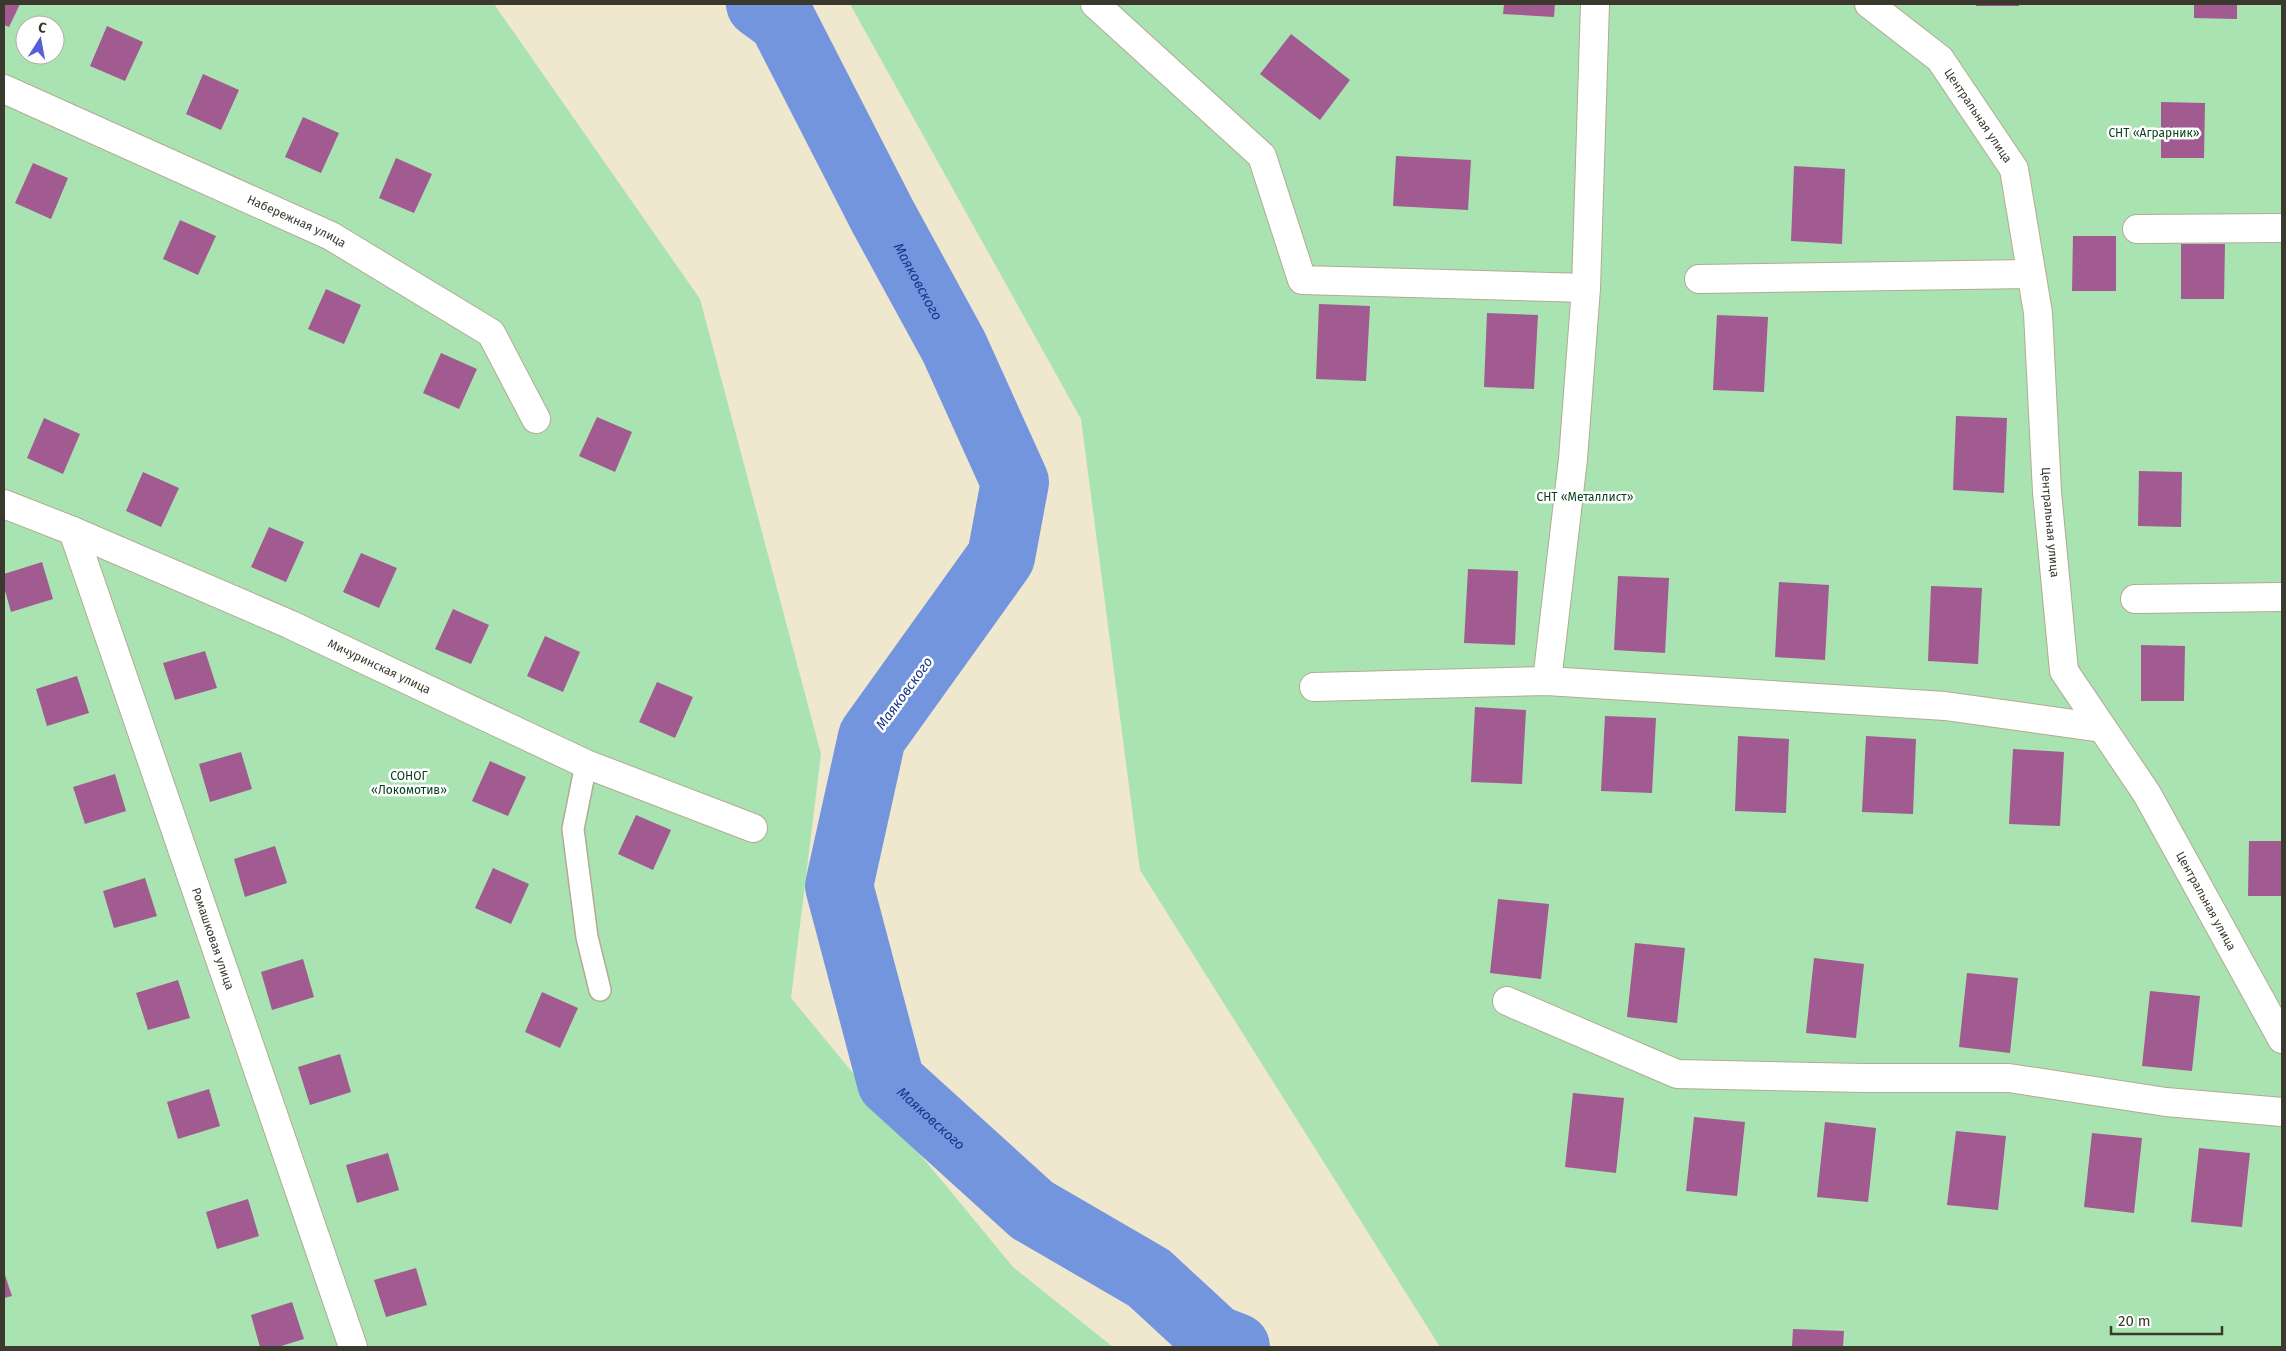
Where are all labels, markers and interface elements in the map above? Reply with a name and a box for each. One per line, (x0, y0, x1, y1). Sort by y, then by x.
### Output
north arrow (15, 15, 65, 65)
text: С (37, 19, 48, 37)
street label: Центральная улица (1941, 66, 2015, 165)
park label: СНТ «Аграрник» (2108, 126, 2200, 140)
street label: Набережная улица (245, 192, 348, 250)
water label: Маяковского (890, 240, 946, 323)
street label: Центральная улица (2039, 467, 2062, 578)
park label: СНТ «Металлист» (1536, 490, 1634, 504)
street label: Мичуринская улица (325, 636, 433, 697)
water label: Маяковского (872, 654, 936, 733)
park label: СОНОГ «Локомотив» (371, 769, 447, 797)
street label: Центральная улица (2173, 849, 2239, 953)
street label: Ромашковая улица (189, 886, 237, 992)
water label: Маяковского (893, 1084, 968, 1154)
scale bar (2111, 1304, 2222, 1336)
text: 20 m (2118, 1312, 2151, 1330)

